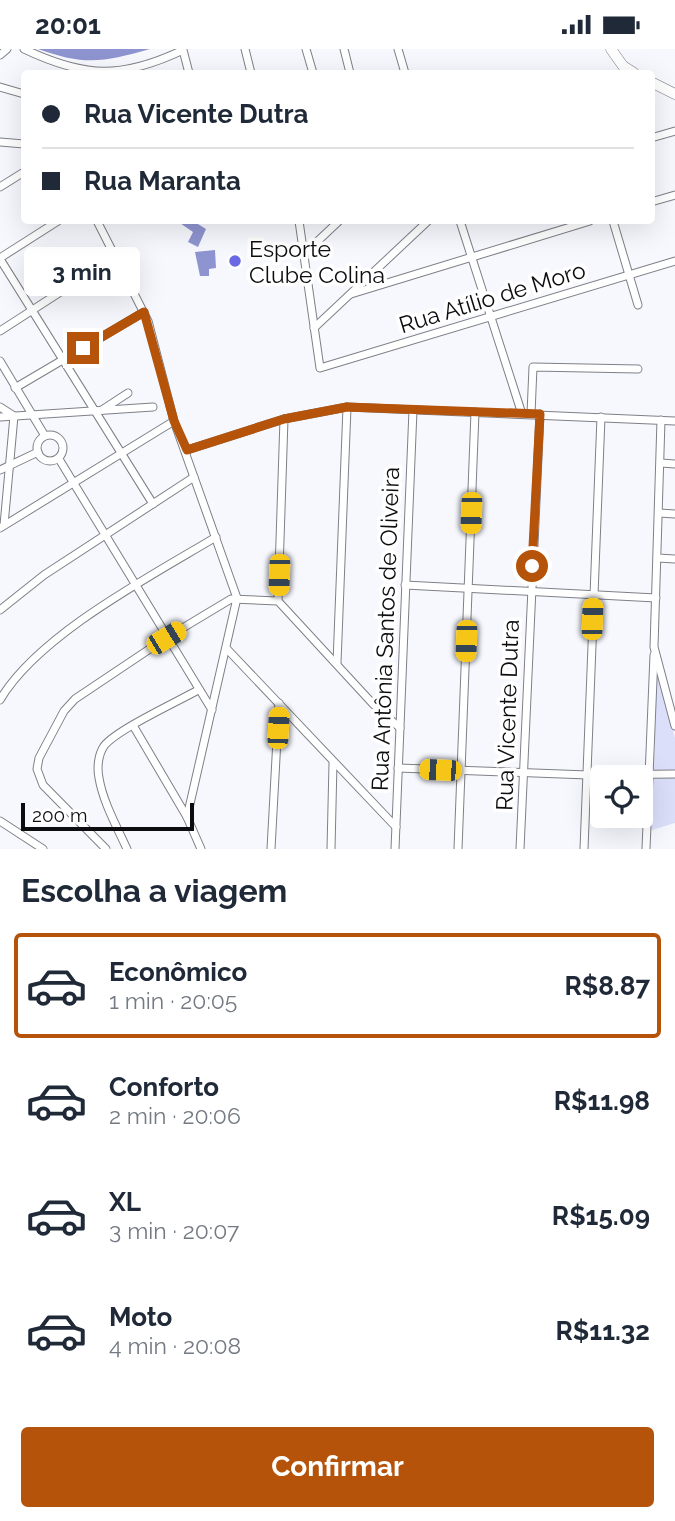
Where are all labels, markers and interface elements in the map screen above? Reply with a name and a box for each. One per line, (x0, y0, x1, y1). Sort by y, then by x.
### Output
text: 20:01 (35, 10, 101, 40)
text: Rua Vicente Dutra (84, 99, 309, 129)
text: Rua Maranta (84, 166, 241, 196)
place label: Esporte Clube Colina (249, 235, 385, 288)
callout: 3 min (25, 247, 141, 295)
marker: Esporte Clube Colina (227, 253, 243, 269)
street label: Rua Atílio de Moro (396, 256, 588, 338)
text: 3 min (52, 258, 112, 285)
route end (67, 332, 99, 364)
street label: Rua Antônia Santos de Oliveira (366, 467, 404, 791)
car (460, 492, 483, 534)
route start (516, 550, 548, 582)
car (268, 554, 291, 596)
car (581, 598, 604, 640)
car (143, 618, 190, 658)
street label: Rua Vicente Dutra (490, 619, 524, 811)
car (455, 620, 478, 662)
car (267, 706, 290, 750)
car (419, 759, 462, 781)
map controls (590, 765, 653, 828)
button: locate (590, 765, 653, 828)
scale bar (21, 800, 194, 832)
text: 200 m (32, 804, 87, 826)
text: Escolha a viagem (21, 872, 287, 909)
icon: car (25, 954, 88, 1017)
text: Econômico (109, 957, 247, 987)
text: R$8.87 (564, 971, 650, 1001)
text: 1 min · 20:05 (109, 987, 237, 1014)
icon: car (25, 1069, 88, 1132)
text: Conforto (109, 1072, 219, 1102)
text: R$11.98 (554, 1086, 650, 1116)
text: 2 min · 20:06 (109, 1102, 241, 1129)
icon: car (25, 1184, 88, 1247)
text: XL (109, 1187, 141, 1217)
text: R$15.09 (552, 1201, 650, 1231)
text: 3 min · 20:07 (109, 1217, 239, 1244)
icon: car (25, 1299, 88, 1362)
text: Moto (109, 1302, 172, 1332)
text: R$11.32 (556, 1316, 650, 1346)
text: 4 min · 20:08 (109, 1332, 241, 1359)
button: Confirmar (21, 1427, 654, 1507)

